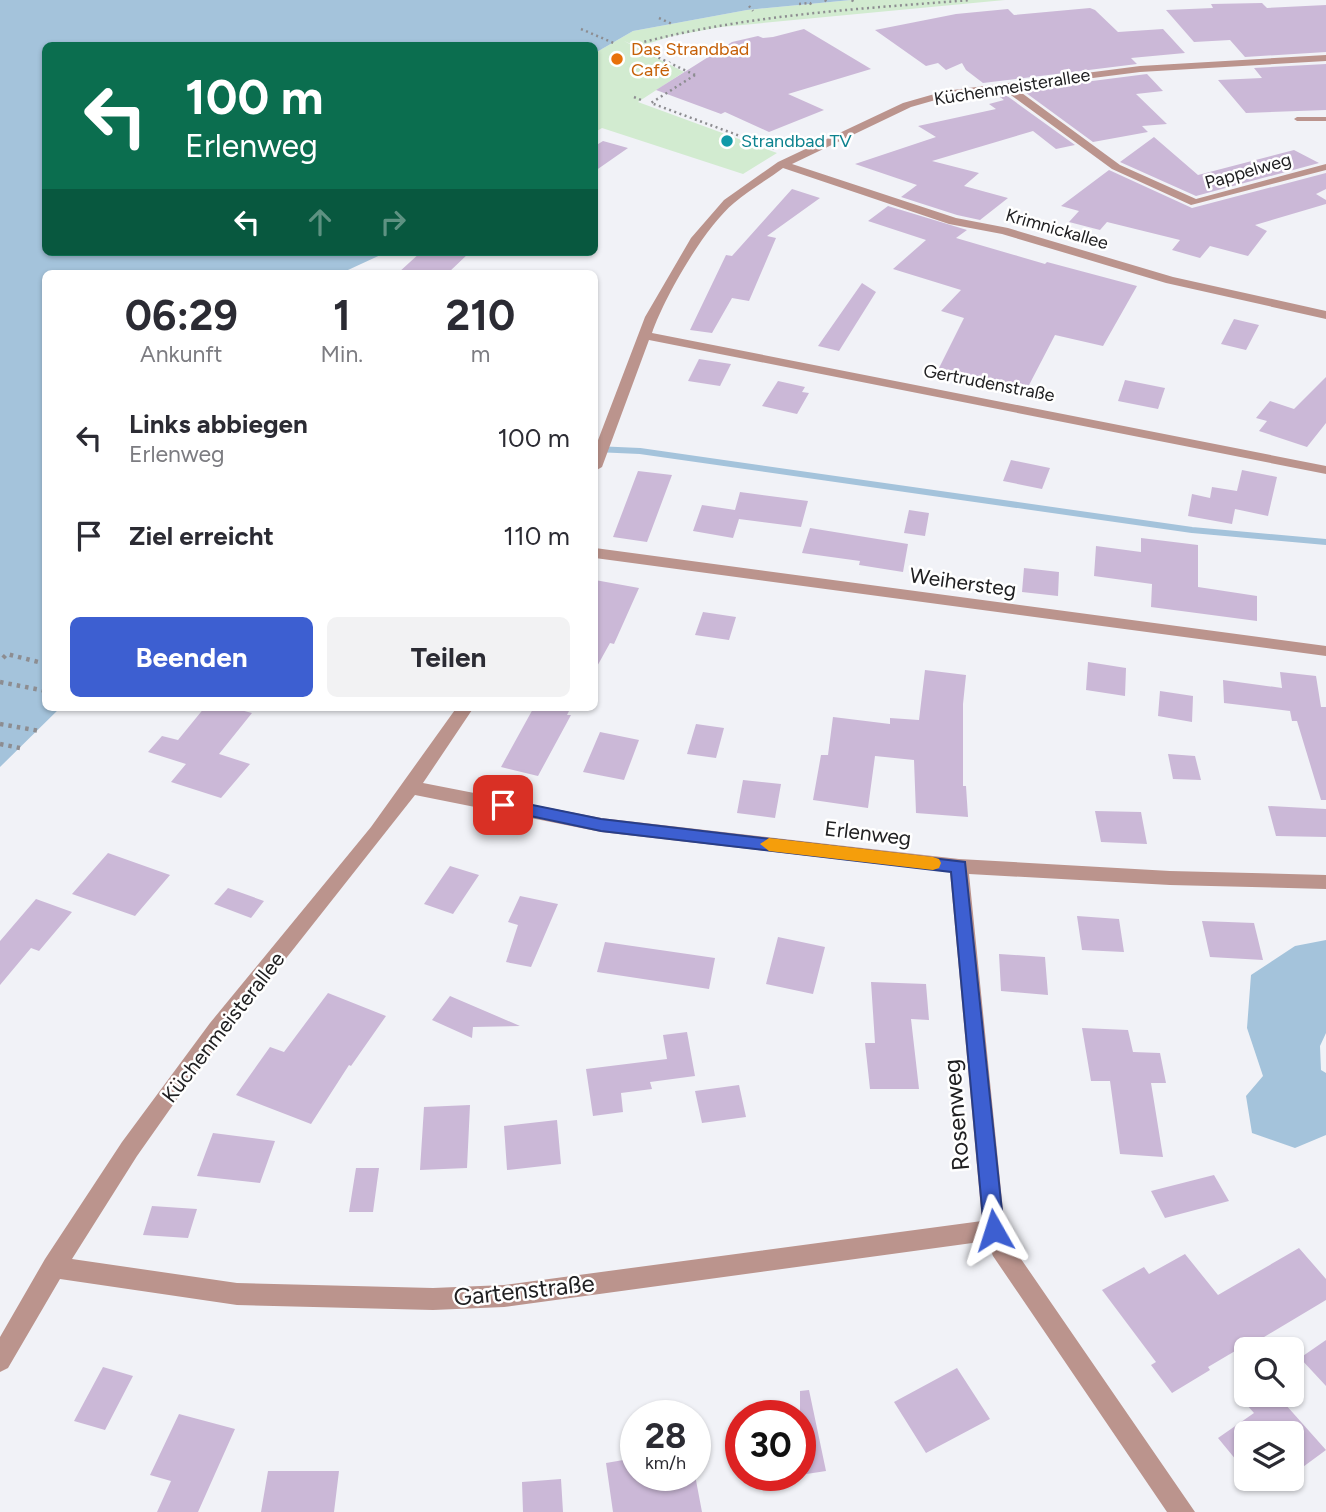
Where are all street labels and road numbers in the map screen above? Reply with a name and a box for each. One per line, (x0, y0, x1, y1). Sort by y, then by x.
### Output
street label: Küchenmeisterallee (932, 64, 1092, 110)
street label: Pappelweg (1202, 148, 1294, 194)
street label: Krimnickallee (1003, 204, 1111, 254)
street label: Gertrudenstraße (921, 359, 1057, 407)
street label: Weihersteg (908, 562, 1018, 602)
street label: Erlenweg (823, 815, 913, 851)
street label: Küchenmeisterallee (156, 947, 290, 1107)
street label: Rosenweg (937, 1058, 975, 1172)
street label: Gartenstraße (452, 1268, 596, 1312)

